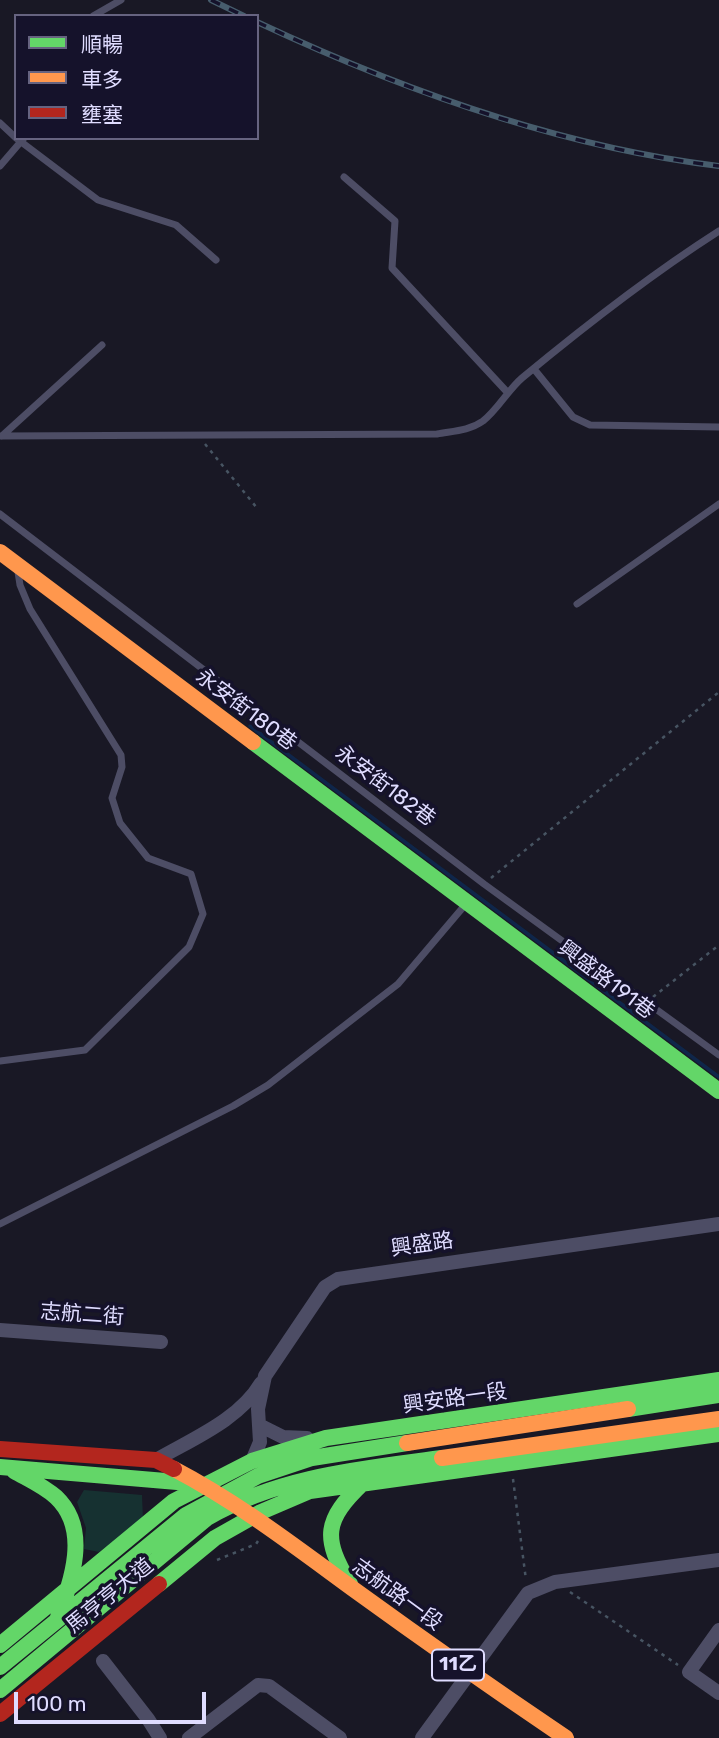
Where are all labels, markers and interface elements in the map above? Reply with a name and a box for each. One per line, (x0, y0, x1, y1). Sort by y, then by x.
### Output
legend (14, 14, 259, 140)
text: 順暢 (81, 32, 123, 57)
text: 車多 (81, 67, 123, 92)
text: 壅塞 (81, 102, 123, 127)
street label: 永安街180巷 (191, 664, 301, 756)
street label: 永安街182巷 (330, 740, 440, 832)
street label: 興盛路191巷 (553, 936, 659, 1024)
street label: 興盛路 (389, 1228, 455, 1262)
street label: 志航二街 (39, 1300, 125, 1330)
street label: 興安路一段 (401, 1379, 509, 1419)
street label: 馬亨亨大道 (61, 1553, 159, 1639)
street label: 志航路一段 (347, 1554, 447, 1636)
road number: 11乙 (432, 1650, 484, 1680)
scale bar (18, 1678, 210, 1722)
text: 100 m (27, 1691, 86, 1716)

